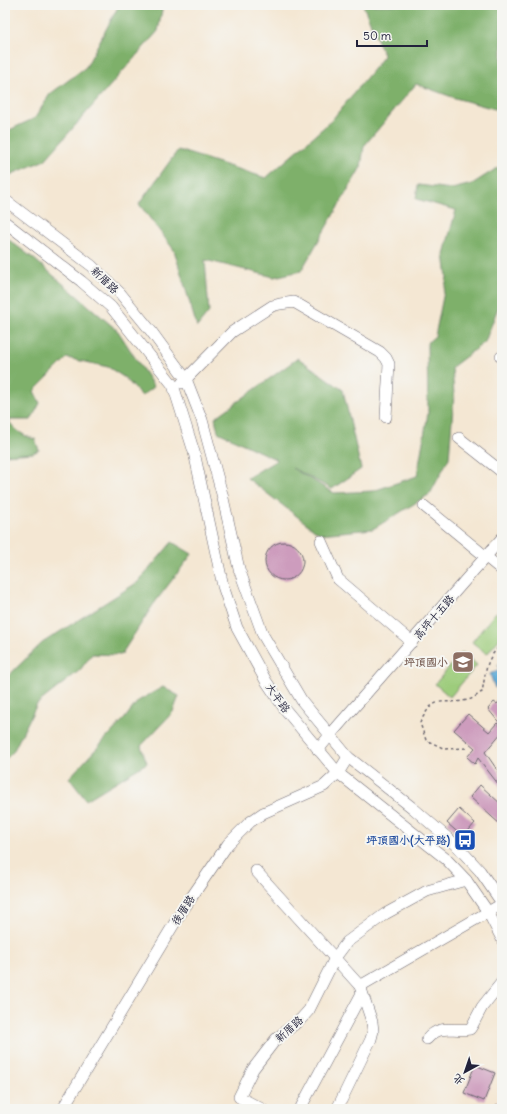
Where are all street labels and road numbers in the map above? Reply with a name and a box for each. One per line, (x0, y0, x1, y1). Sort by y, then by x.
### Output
street label: 新厝路 (88, 264, 122, 296)
street label: 高坪十五路 (411, 592, 457, 642)
street label: 大平路 (263, 680, 293, 716)
street label: 後厝路 (168, 892, 198, 928)
street label: 新厝路 (272, 1013, 306, 1045)

